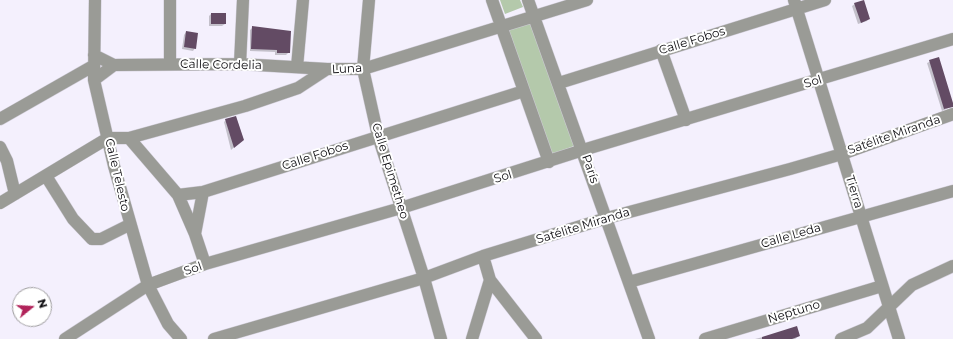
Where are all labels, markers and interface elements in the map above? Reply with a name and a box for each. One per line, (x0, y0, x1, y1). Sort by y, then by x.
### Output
street label: Calle Fobos (657, 24, 727, 58)
street label: Calle Cordelia (180, 57, 262, 73)
street label: Luna (332, 61, 362, 77)
street label: Sol (802, 72, 824, 92)
street label: Satélite Miranda (846, 112, 942, 158)
street label: Calle Epimetheo (369, 121, 411, 221)
street label: Calle Telesto (102, 137, 132, 213)
street label: Calle Fobos (280, 139, 350, 173)
street label: París (578, 153, 602, 185)
street label: Sol (492, 167, 514, 187)
street label: Tierra (842, 174, 866, 210)
street label: Satélite Miranda (534, 205, 632, 247)
street label: Calle Leda (759, 221, 823, 251)
street label: Sol (182, 259, 204, 279)
north arrow (12, 287, 52, 327)
text: N (34, 297, 50, 310)
street label: Neptuno (766, 297, 822, 327)

